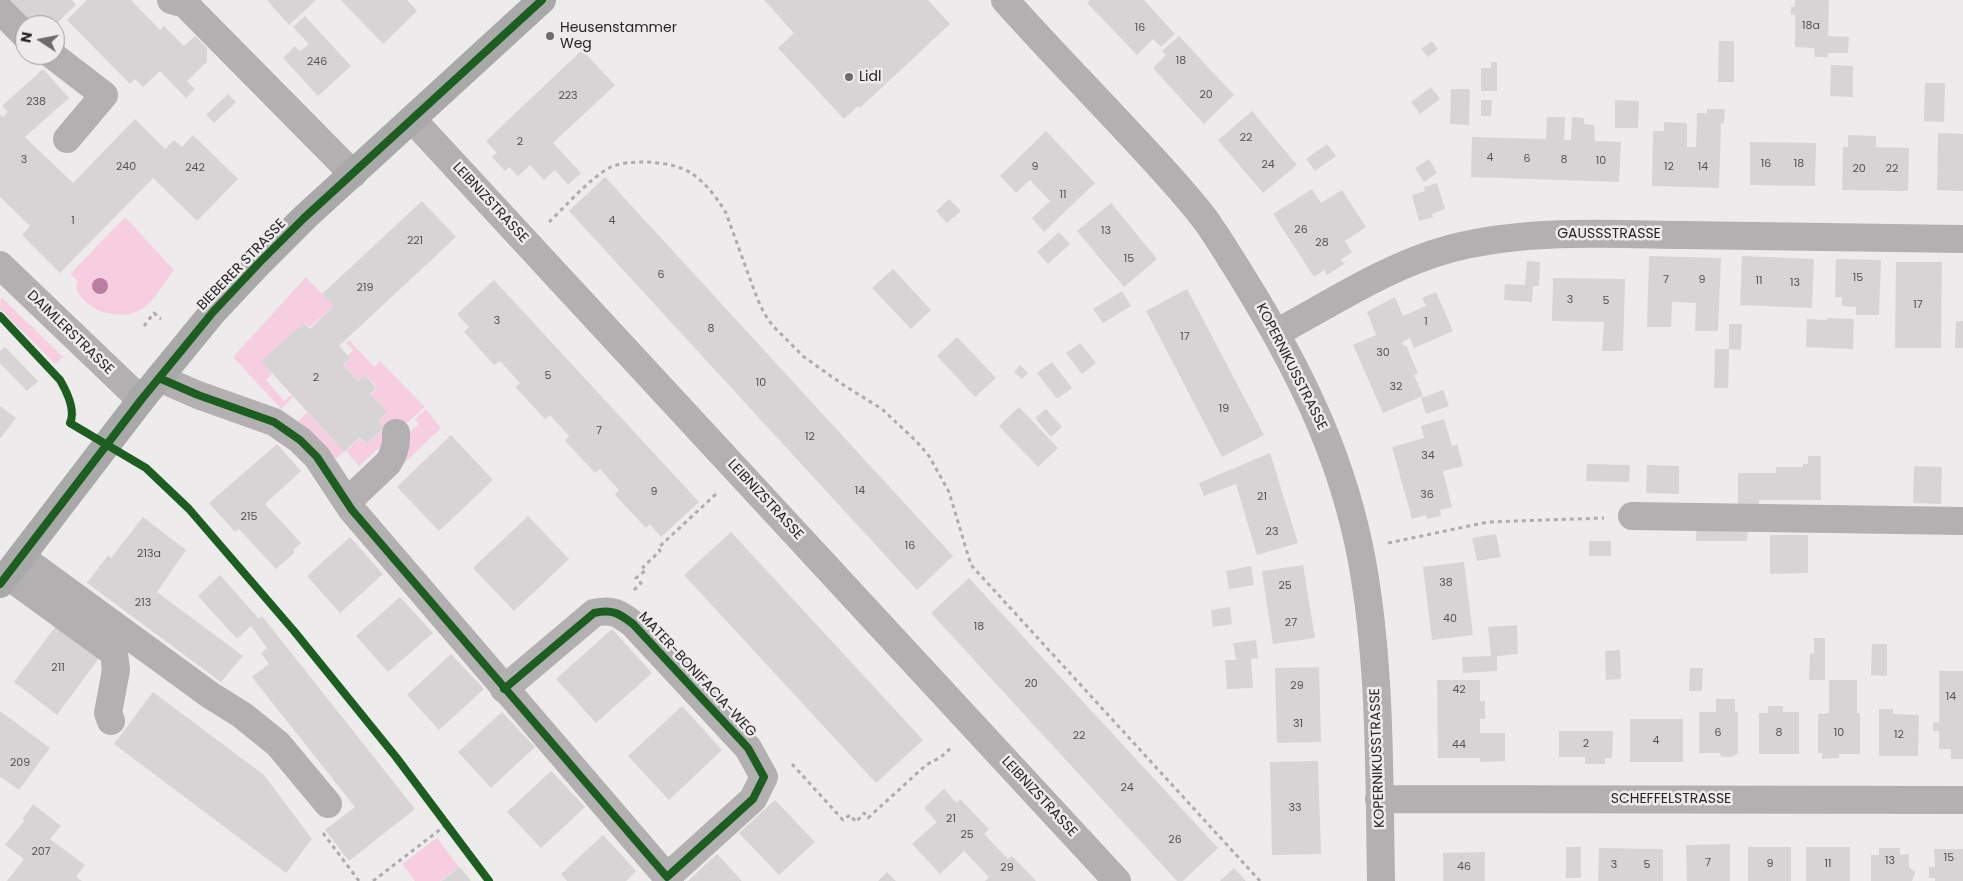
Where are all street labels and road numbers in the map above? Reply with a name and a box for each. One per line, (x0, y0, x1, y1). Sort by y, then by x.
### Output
street label: LEIBNIZSTRASSE (449, 159, 531, 247)
street label: BIEBERER STRASSE (194, 216, 290, 314)
street label: GAUSSSTRASSE (1557, 226, 1661, 242)
street label: DAIMLERSTRASSE (23, 287, 117, 379)
street label: KOPERNIKUSSTRASSE (1252, 301, 1330, 433)
street label: LEIBNIZSTRASSE (724, 456, 806, 544)
street label: MATER-BONIFACIA-WEG (635, 609, 759, 741)
street label: KOPERNIKUSSTRASSE (1367, 688, 1389, 828)
street label: LEIBNIZSTRASSE (998, 753, 1080, 841)
street label: SCHEFFELSTRASSE (1611, 791, 1731, 807)

